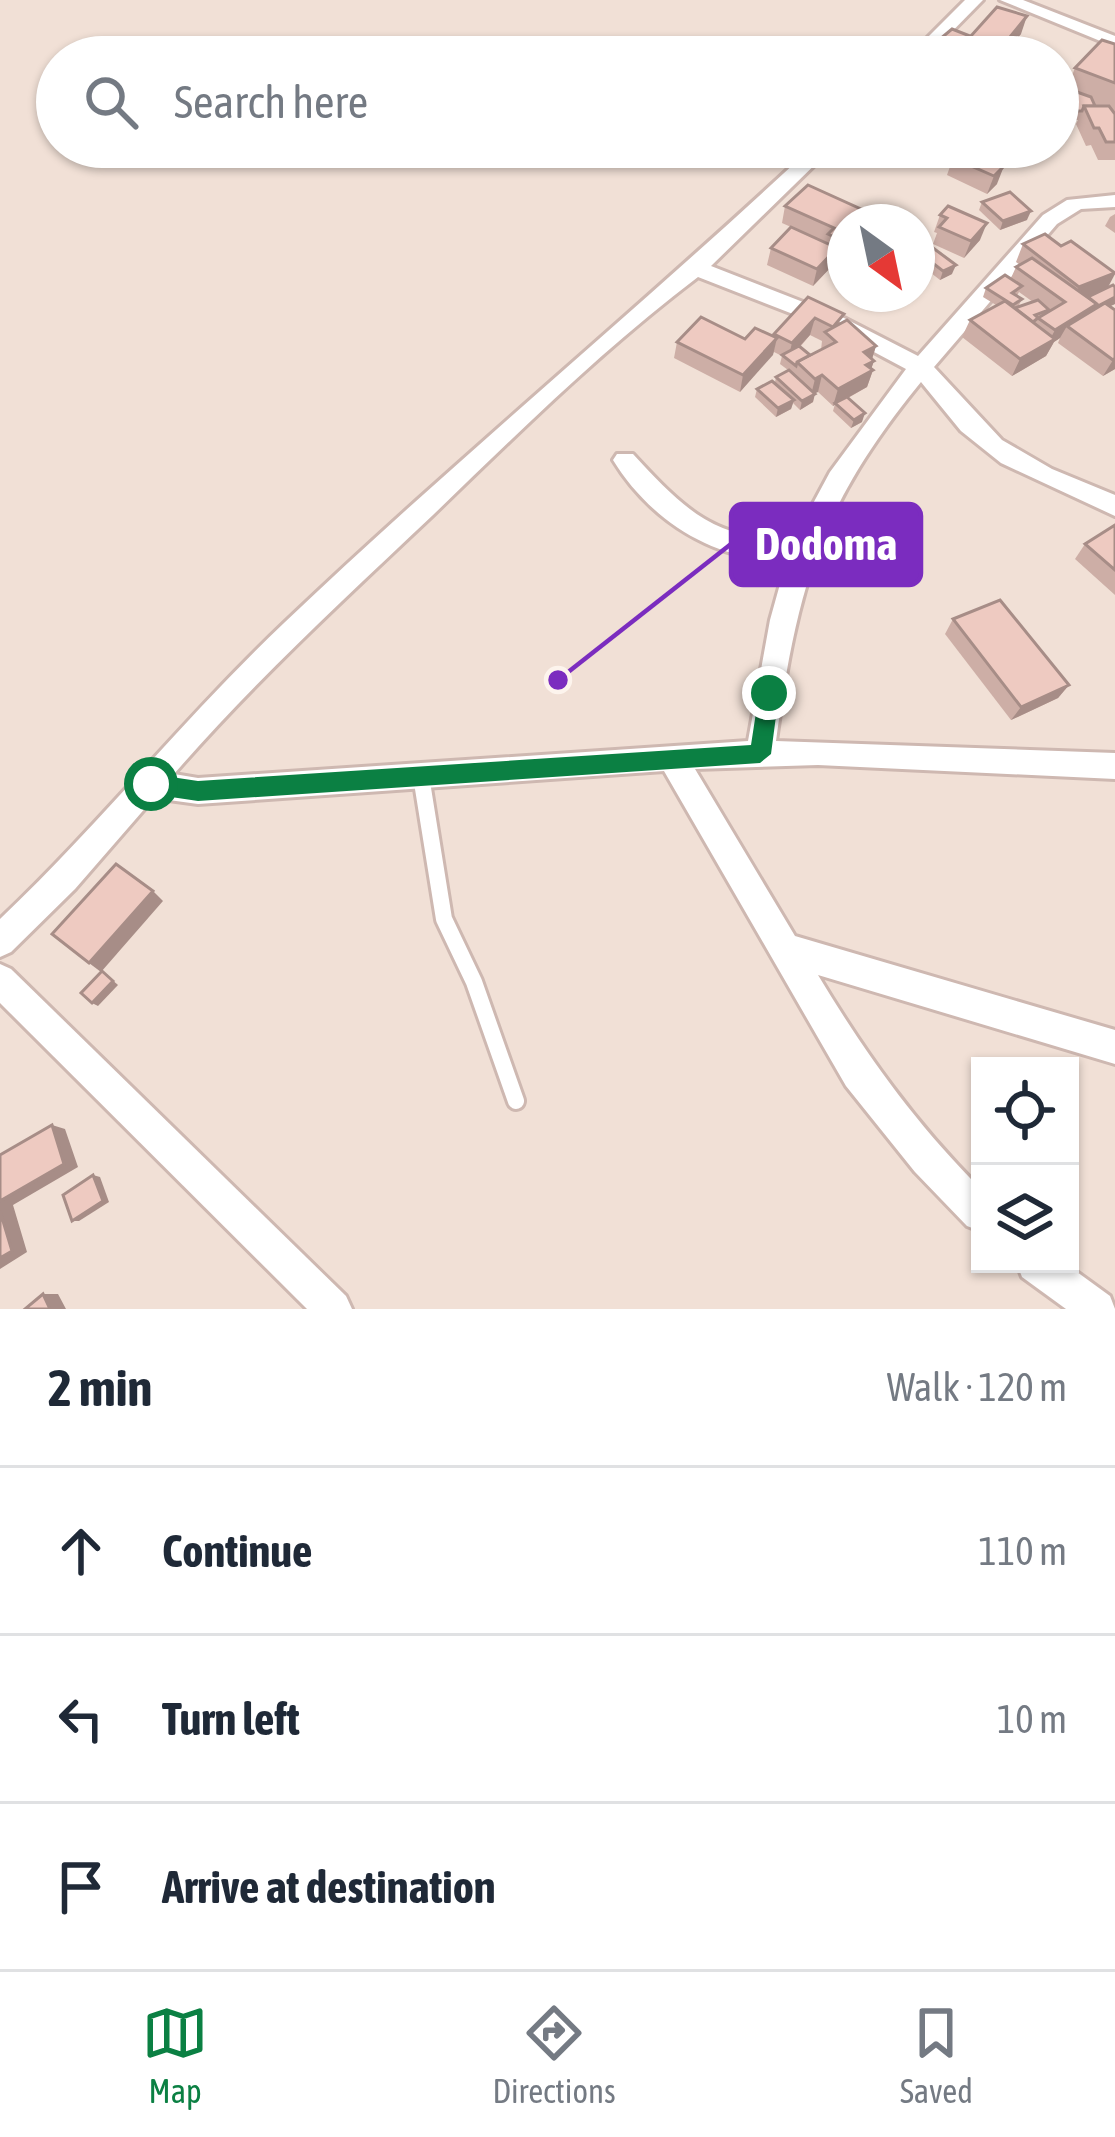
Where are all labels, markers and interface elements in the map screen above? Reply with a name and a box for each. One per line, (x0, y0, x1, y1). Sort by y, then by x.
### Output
search box (36, 36, 1079, 168)
icon: search (78, 69, 144, 135)
text: Search here (174, 76, 368, 128)
north arrow (827, 204, 935, 312)
callout: Dodoma (731, 504, 921, 585)
text: Dodoma (755, 518, 897, 570)
route end (742, 666, 796, 720)
route start (124, 757, 178, 811)
map controls (971, 1057, 1079, 1273)
button: locate (971, 1057, 1079, 1165)
button: layers (971, 1165, 1079, 1273)
text: 2 min (48, 1358, 152, 1417)
text: Walk · 120 m (887, 1365, 1067, 1409)
icon: ahead (48, 1518, 114, 1584)
text: Continue (162, 1525, 313, 1577)
text: 110 m (979, 1529, 1067, 1573)
icon: left (48, 1686, 114, 1752)
text: Turn left (162, 1693, 300, 1745)
text: 10 m (997, 1697, 1067, 1741)
icon: arrive (48, 1854, 114, 1920)
text: Arrive at destination (162, 1861, 496, 1913)
tab: Map (142, 2000, 208, 2110)
tab: Directions (492, 2000, 616, 2110)
tab: Saved (900, 2000, 973, 2110)

